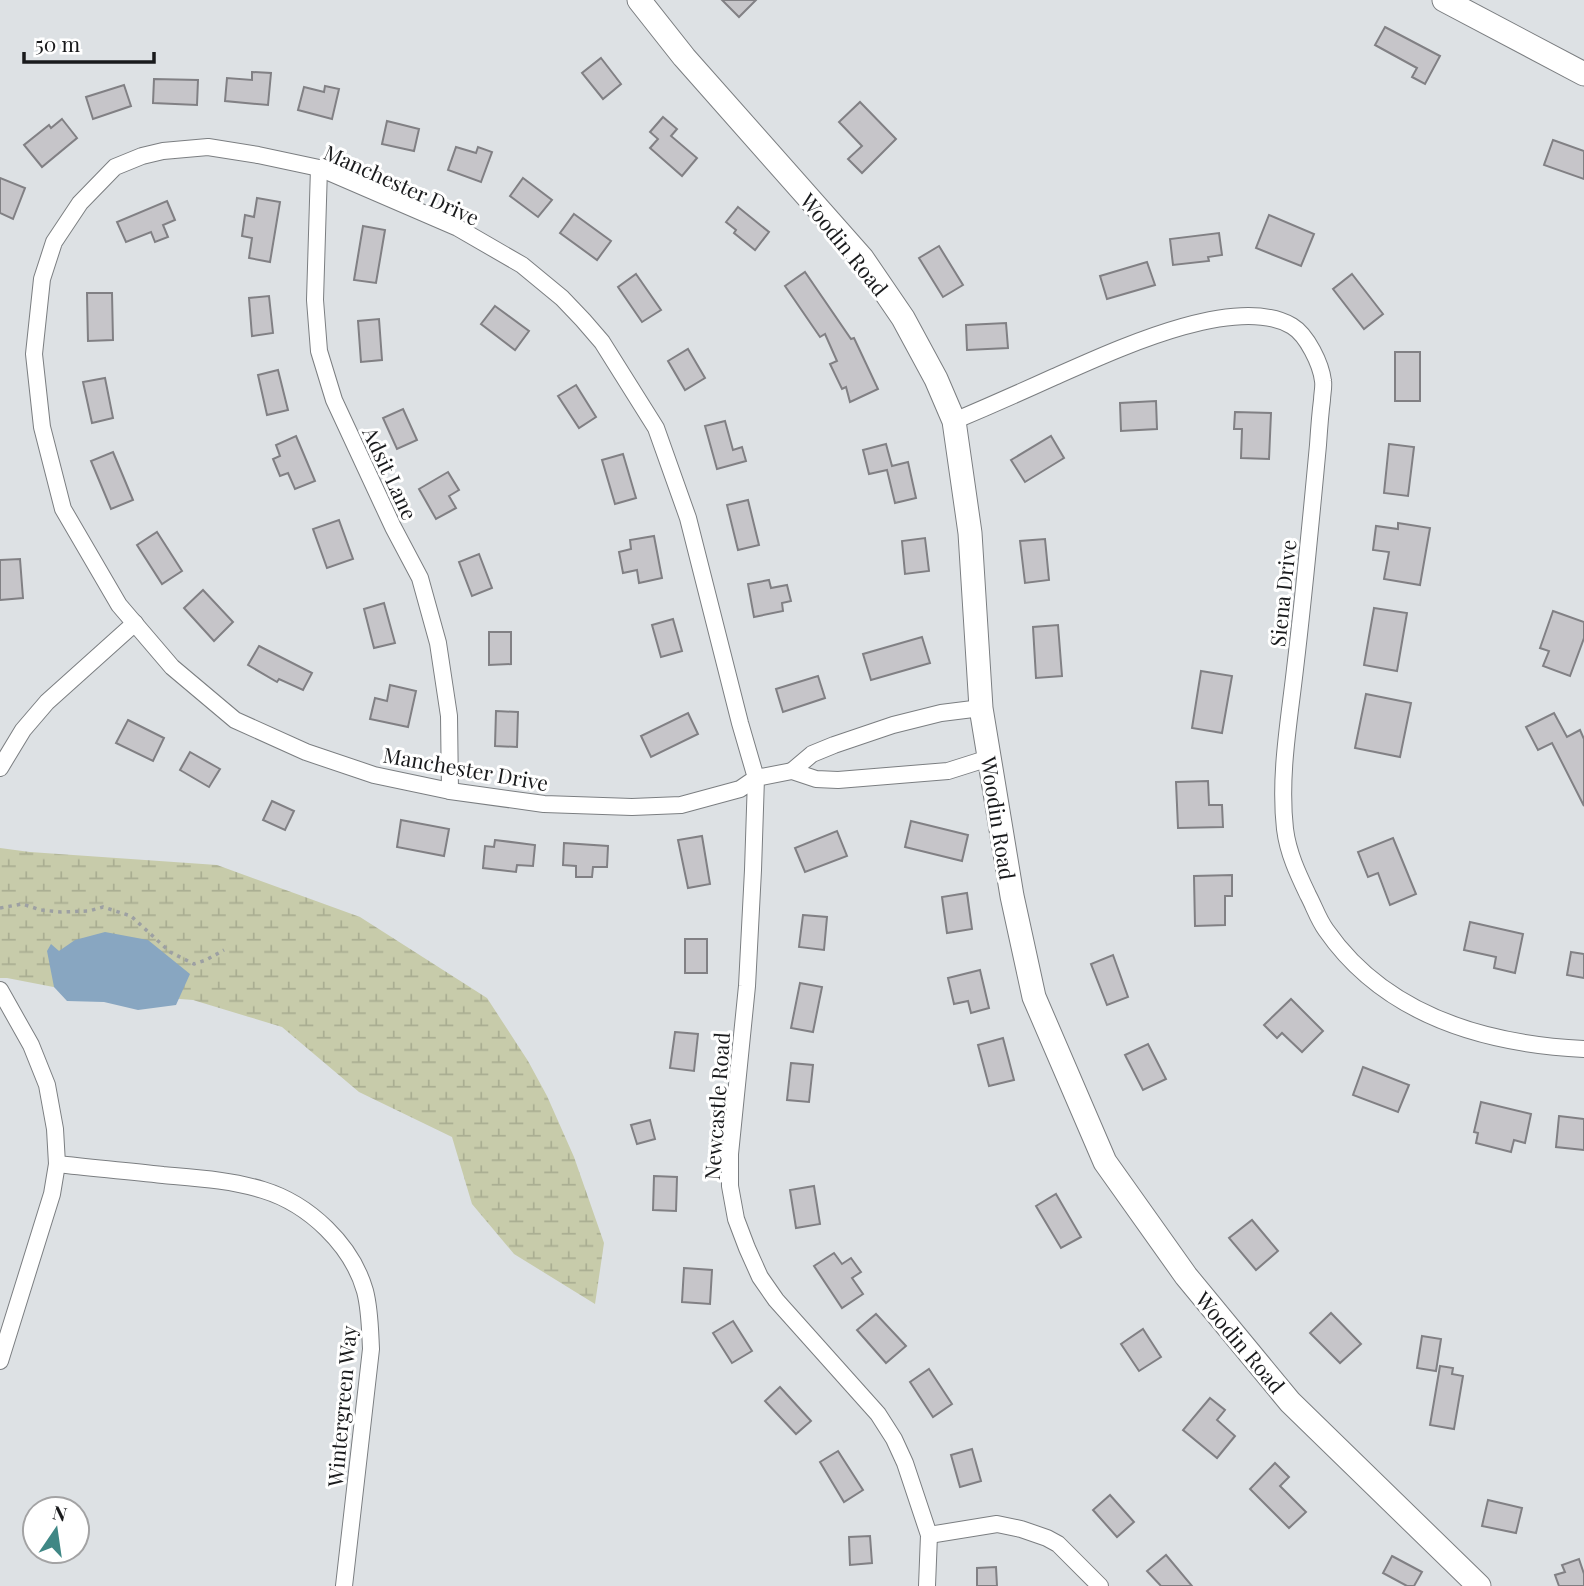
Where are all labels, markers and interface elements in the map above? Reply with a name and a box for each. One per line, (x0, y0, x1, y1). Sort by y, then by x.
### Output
scale bar (24, 21, 154, 65)
text: 50 m (35, 29, 81, 57)
street label: Manchester Drive (320, 137, 484, 231)
street label: Woodin Road (794, 186, 895, 301)
street label: Adsit Lane (357, 421, 425, 524)
street label: Siena Drive (1262, 538, 1302, 648)
street label: Manchester Drive (381, 740, 551, 796)
street label: Woodin Road (975, 753, 1023, 882)
street label: Newcastle Road (697, 1031, 735, 1181)
street label: Woodin Road (1190, 1285, 1292, 1399)
street label: Wintergreen Way (320, 1324, 362, 1489)
north arrow (21, 1495, 91, 1565)
text: N (50, 1498, 70, 1527)

